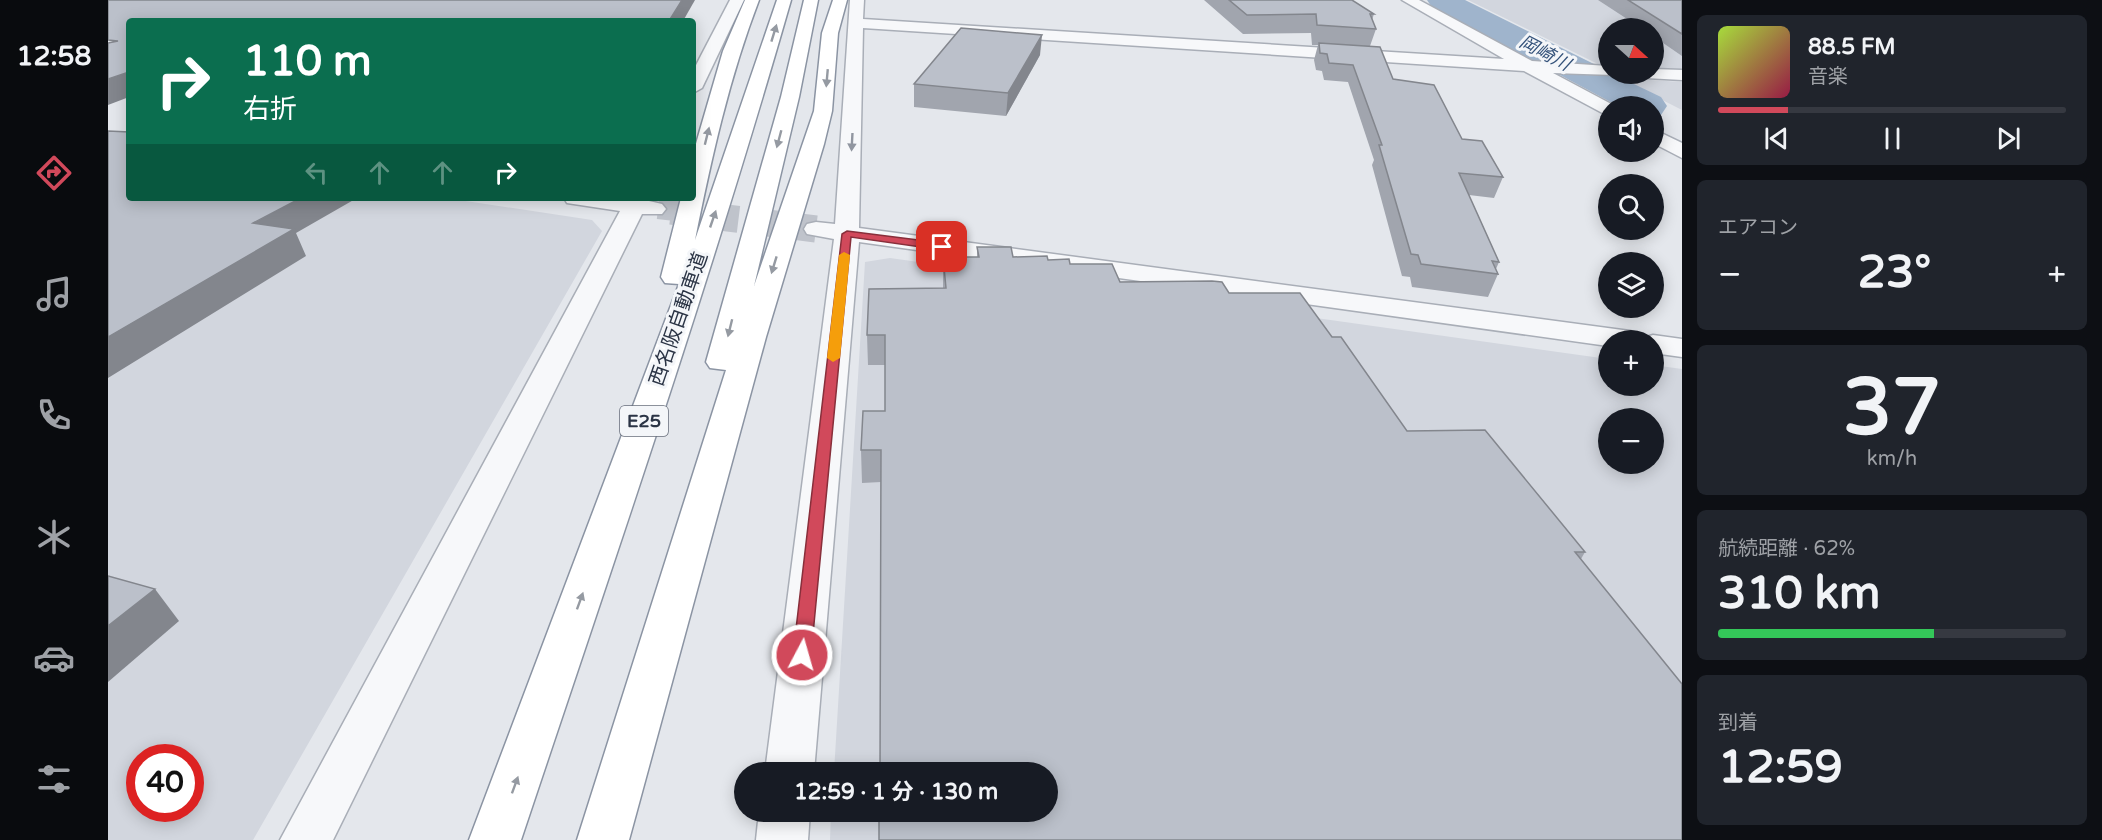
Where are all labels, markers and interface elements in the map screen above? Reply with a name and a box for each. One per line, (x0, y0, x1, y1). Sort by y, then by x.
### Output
north arrow (1598, 18, 1664, 84)
map controls (1598, 18, 1664, 474)
one-way arrow (770, 24, 779, 42)
water label: 岡崎川 (1516, 31, 1576, 76)
text: 88.5 FM (1808, 34, 1896, 60)
text: 110 m (243, 36, 372, 87)
text: 12:58 (17, 40, 91, 73)
icon: right (144, 42, 222, 120)
text: 音楽 (1808, 65, 1848, 89)
one-way arrow (822, 68, 832, 87)
text: 右折 (243, 93, 297, 126)
button: sound (1598, 96, 1664, 162)
icon: previous (1760, 122, 1793, 155)
icon: pause (1876, 122, 1909, 155)
icon: next (1992, 122, 2025, 155)
one-way arrow (702, 127, 712, 146)
one-way arrow (774, 130, 783, 148)
one-way arrow (847, 133, 856, 152)
icon: directions (33, 152, 75, 194)
icon: left (300, 156, 333, 189)
icon: ahead (363, 156, 396, 189)
icon: ahead (426, 156, 459, 189)
icon: right (489, 156, 522, 189)
button: search (1598, 174, 1664, 240)
one-way arrow (709, 210, 718, 228)
text: エアコン (1718, 216, 1798, 240)
pin (916, 221, 967, 272)
icon: arrive (925, 230, 958, 263)
text: 23° (1858, 246, 1931, 300)
street label: 西名阪自動車道 (645, 249, 713, 389)
button: layers (1598, 252, 1664, 318)
text: − (1718, 255, 1742, 294)
text: + (2047, 255, 2066, 294)
one-way arrow (768, 256, 778, 274)
icon: music (33, 273, 75, 315)
one-way arrow (725, 318, 735, 337)
button: + (1598, 330, 1664, 396)
text: 37 (1843, 361, 1941, 455)
icon: phone (33, 394, 75, 436)
road number: E25 (620, 406, 668, 436)
button: − (1598, 408, 1664, 474)
text: km/h (1867, 447, 1917, 471)
icon: climate (33, 516, 75, 558)
text: 航続距離 · 62% (1718, 537, 1855, 561)
text: 310 km (1718, 567, 1880, 621)
one-way arrow (575, 592, 585, 610)
position arrow (770, 623, 834, 687)
icon: car (33, 637, 75, 679)
text: 到着 (1718, 711, 1758, 735)
text: 12:59 (1718, 741, 1843, 795)
speed limit sign: 40 (126, 744, 204, 822)
icon: filters (33, 758, 75, 800)
one-way arrow (510, 776, 520, 794)
text: 12:59 · 1 分 · 130 m (794, 779, 998, 805)

